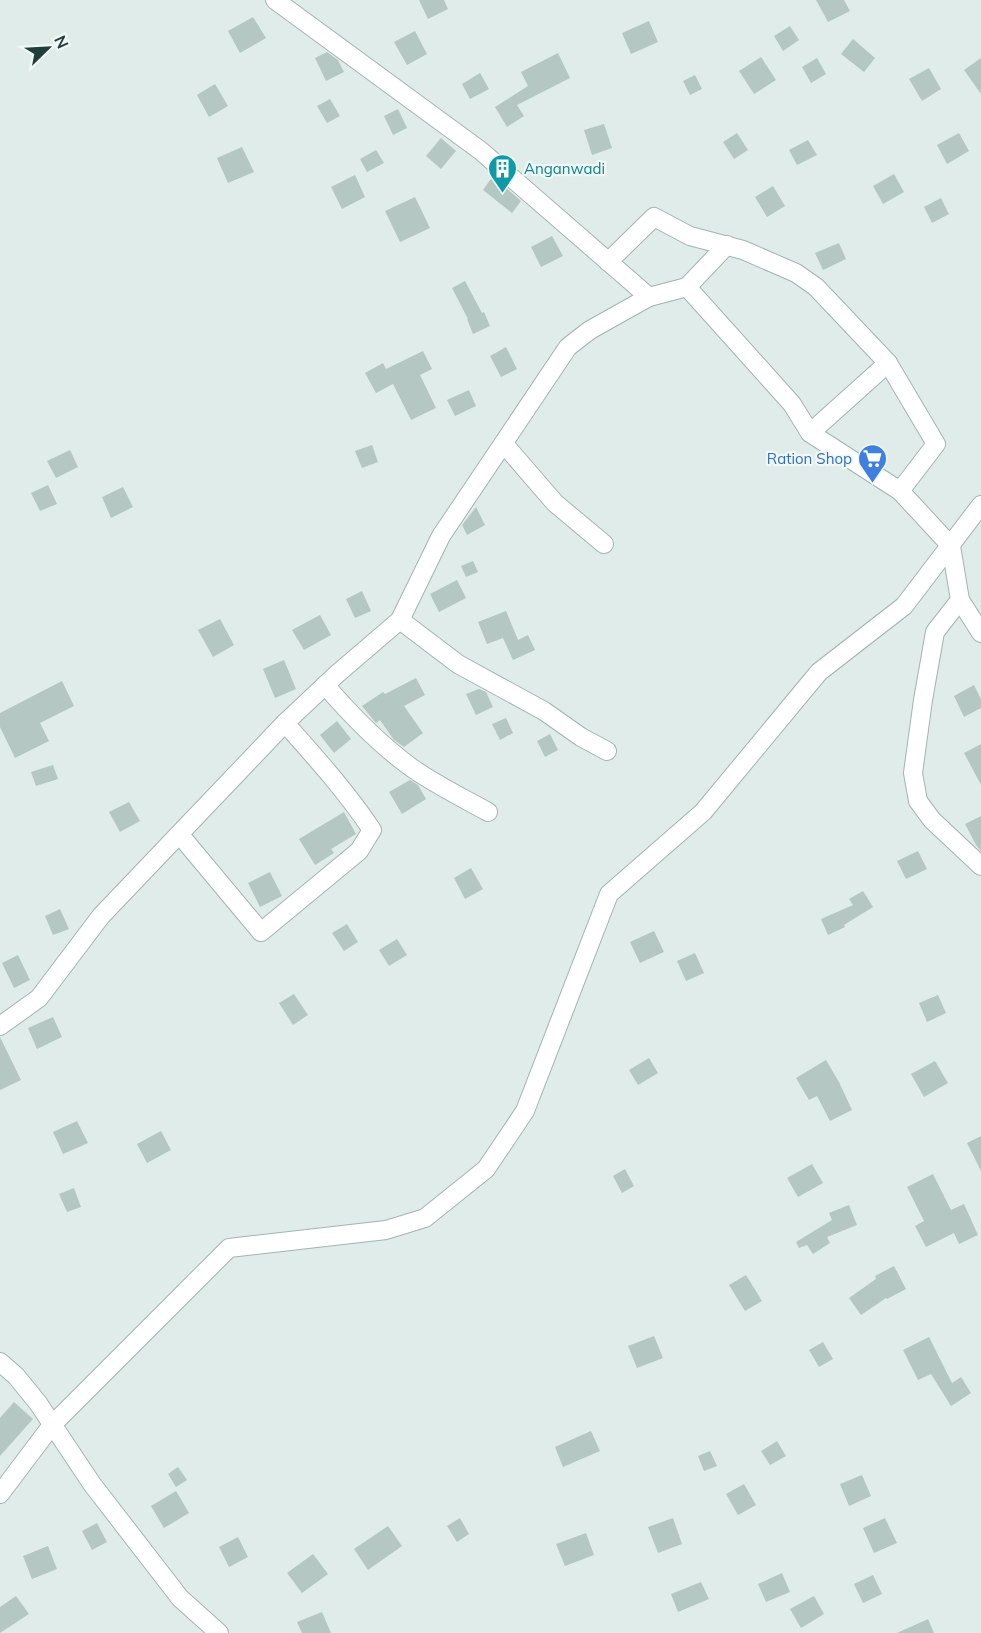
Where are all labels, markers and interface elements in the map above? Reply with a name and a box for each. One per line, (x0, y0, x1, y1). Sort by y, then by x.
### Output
north arrow (18, 18, 78, 78)
text: N (50, 32, 73, 51)
building icon: Anganwadi (487, 152, 519, 194)
place label: Anganwadi (524, 159, 605, 178)
supermarket icon: Ration Shop (857, 442, 889, 484)
place label: Ration Shop (767, 449, 852, 468)

